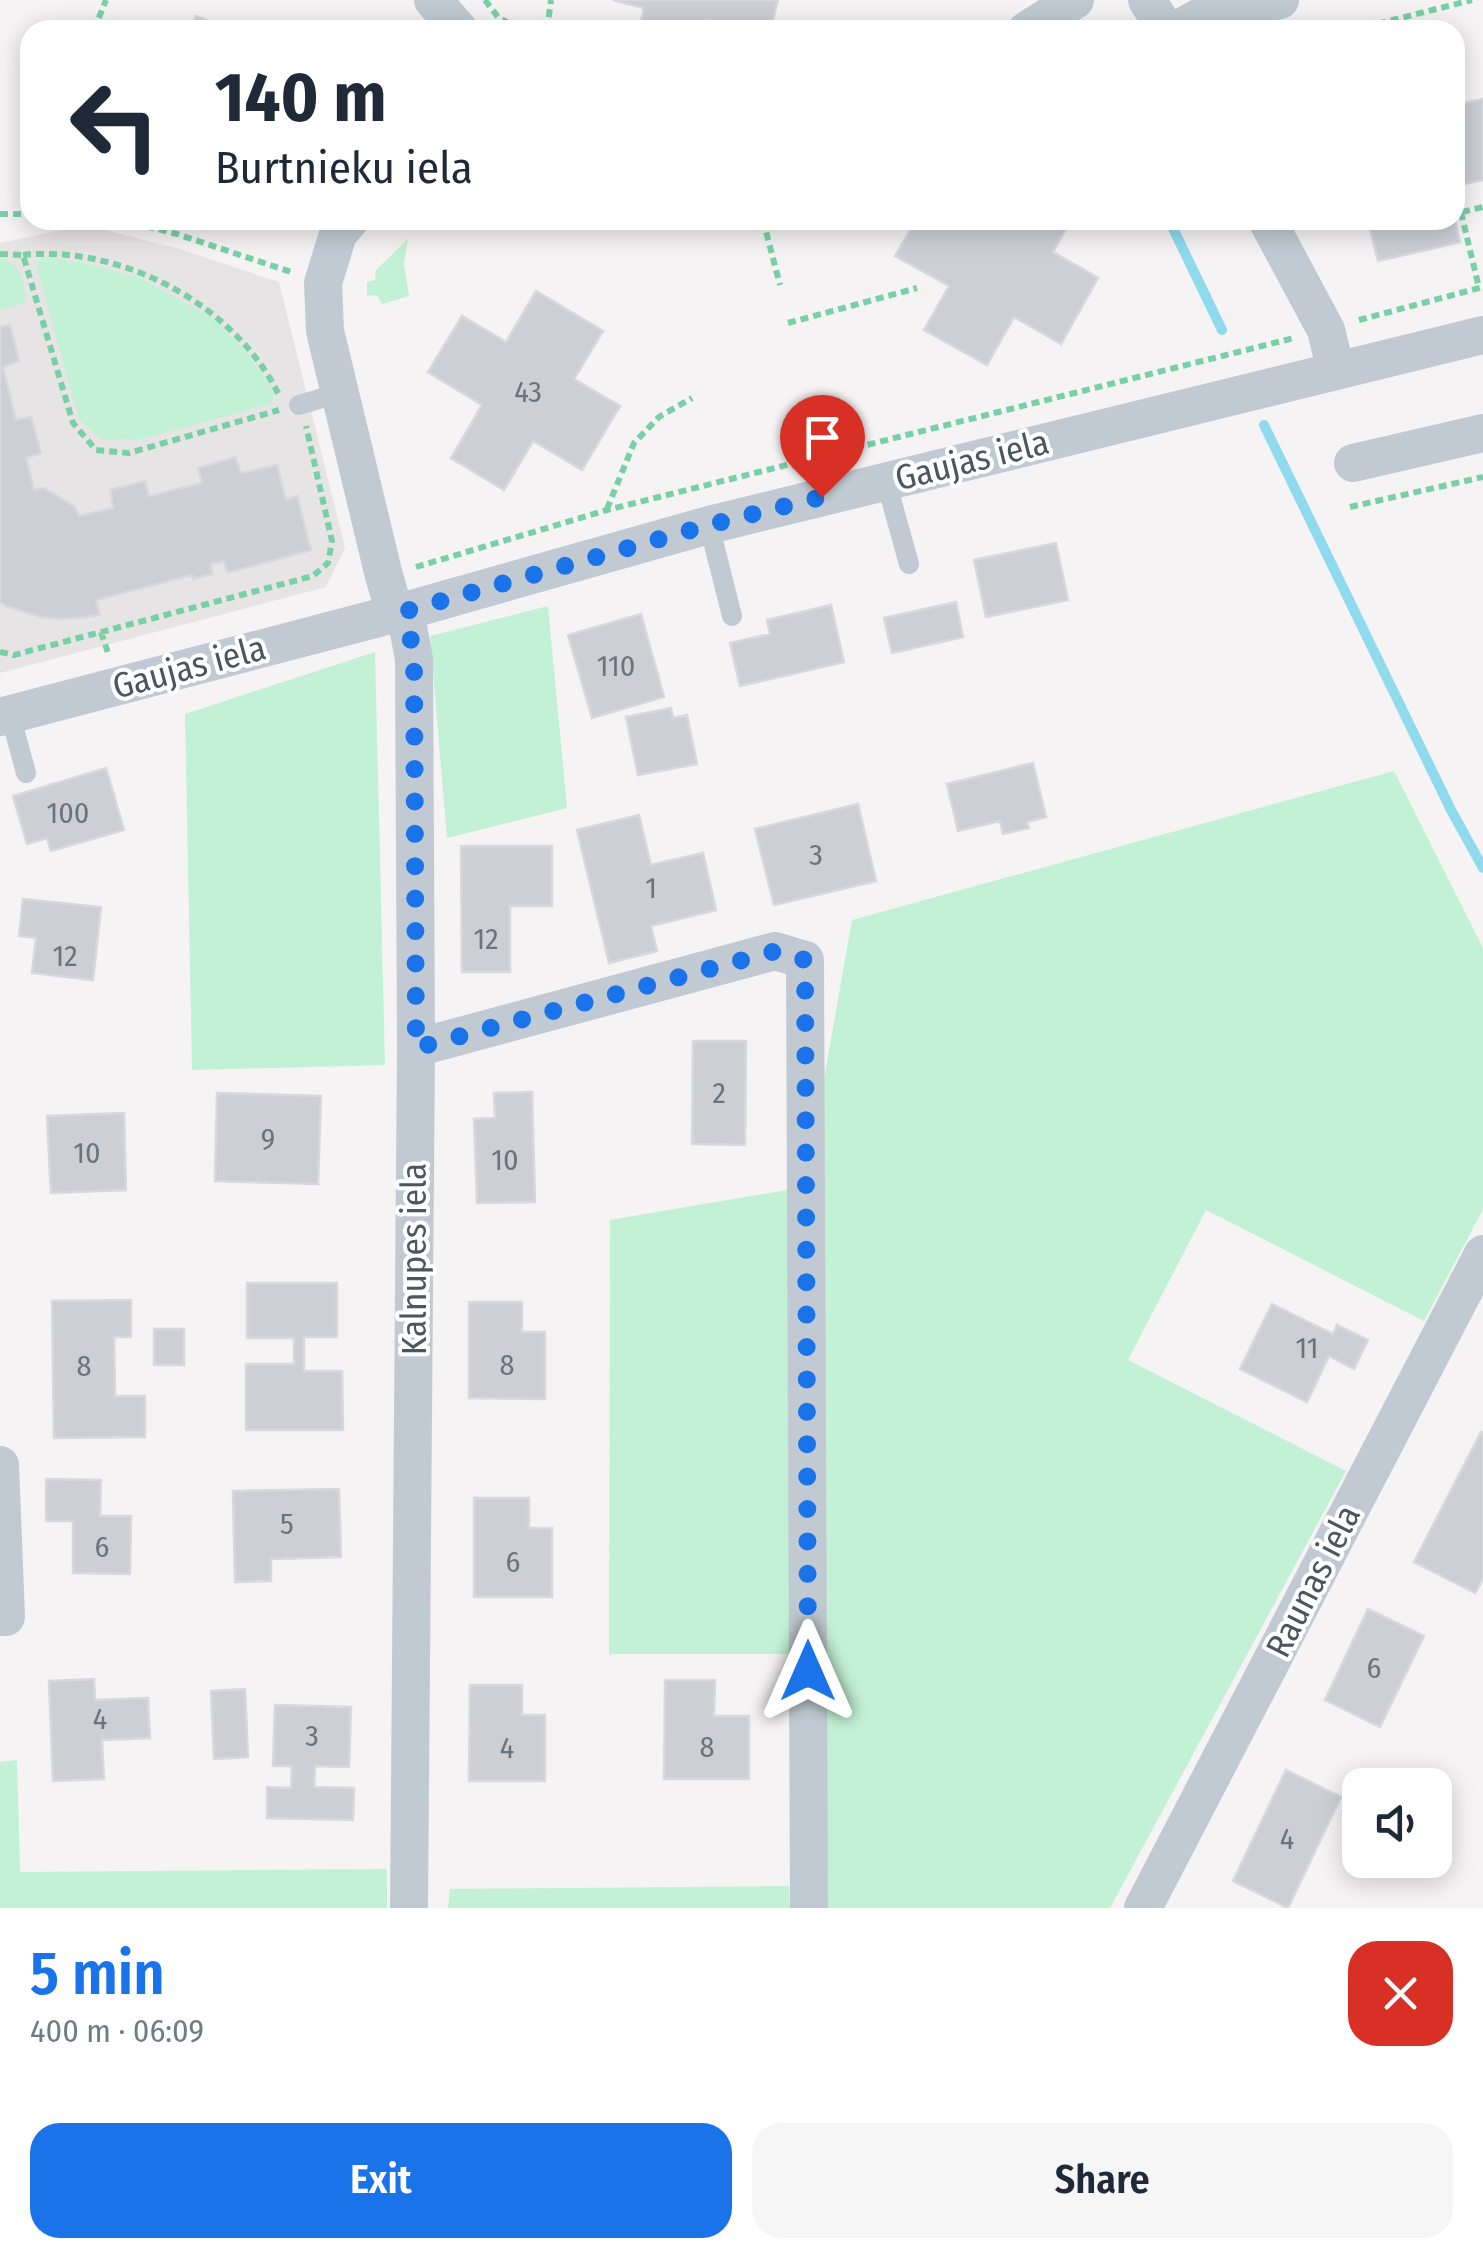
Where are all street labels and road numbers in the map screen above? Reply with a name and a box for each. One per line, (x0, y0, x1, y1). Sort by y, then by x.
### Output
street label: Gaujas iela (891, 421, 1053, 499)
street label: Gaujas iela (108, 626, 270, 708)
street label: Kalnupes iela (393, 1163, 435, 1355)
street label: Raunas iela (1257, 1498, 1369, 1664)

